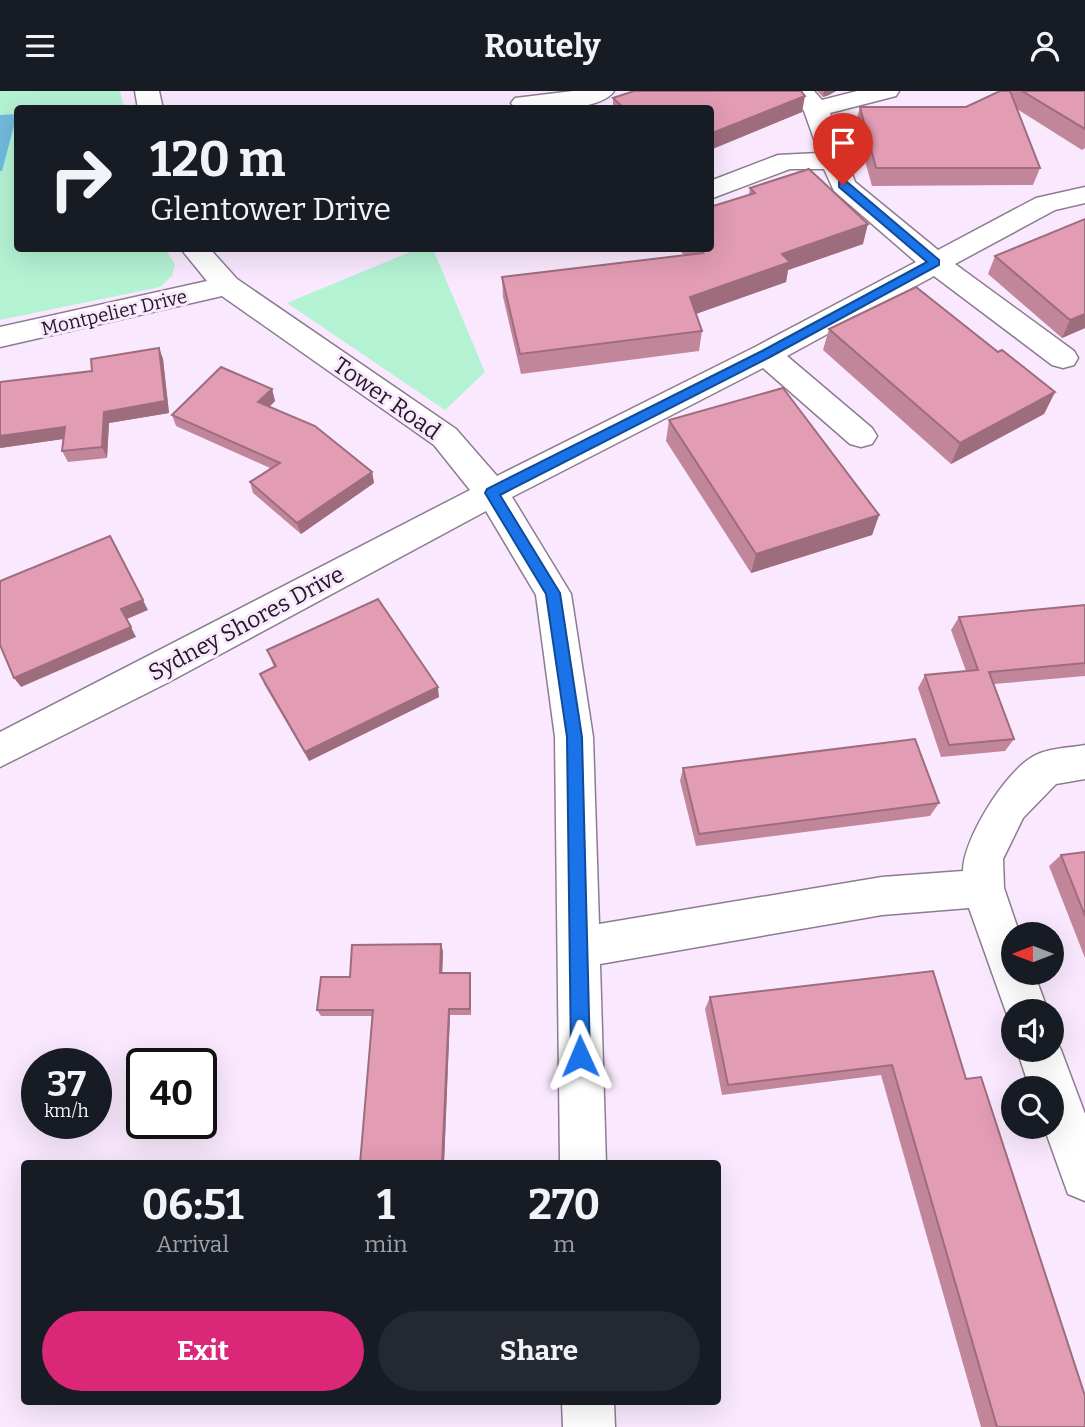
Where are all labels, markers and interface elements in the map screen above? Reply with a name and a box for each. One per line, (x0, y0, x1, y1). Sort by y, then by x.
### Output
icon: menu (21, 27, 59, 65)
text: Routely (484, 27, 601, 65)
icon: person (1026, 27, 1064, 65)
pin (813, 113, 873, 185)
icon: arrive (824, 124, 862, 162)
text: 120 m (150, 130, 285, 189)
icon: right (35, 133, 126, 224)
text: Glentower Drive (150, 190, 391, 228)
street label: Montpelier Drive (39, 285, 189, 340)
street label: Tower Road (328, 351, 446, 445)
street label: Sydney Shores Drive (143, 560, 349, 686)
north arrow (1001, 922, 1064, 985)
map controls (1001, 922, 1064, 1139)
button: sound (1001, 999, 1064, 1062)
position arrow (543, 1019, 617, 1093)
speed limit sign: 40 (126, 1048, 217, 1139)
text: 37 (47, 1063, 86, 1105)
button: search (1001, 1076, 1064, 1139)
text: km/h (44, 1100, 89, 1122)
text: 06:51 (142, 1180, 244, 1230)
text: 1 (377, 1180, 395, 1230)
text: 270 (528, 1180, 600, 1230)
text: Arrival (156, 1230, 229, 1258)
text: min (364, 1230, 408, 1258)
text: m (553, 1230, 575, 1258)
button: Exit (42, 1311, 364, 1391)
button: Share (378, 1311, 700, 1391)

